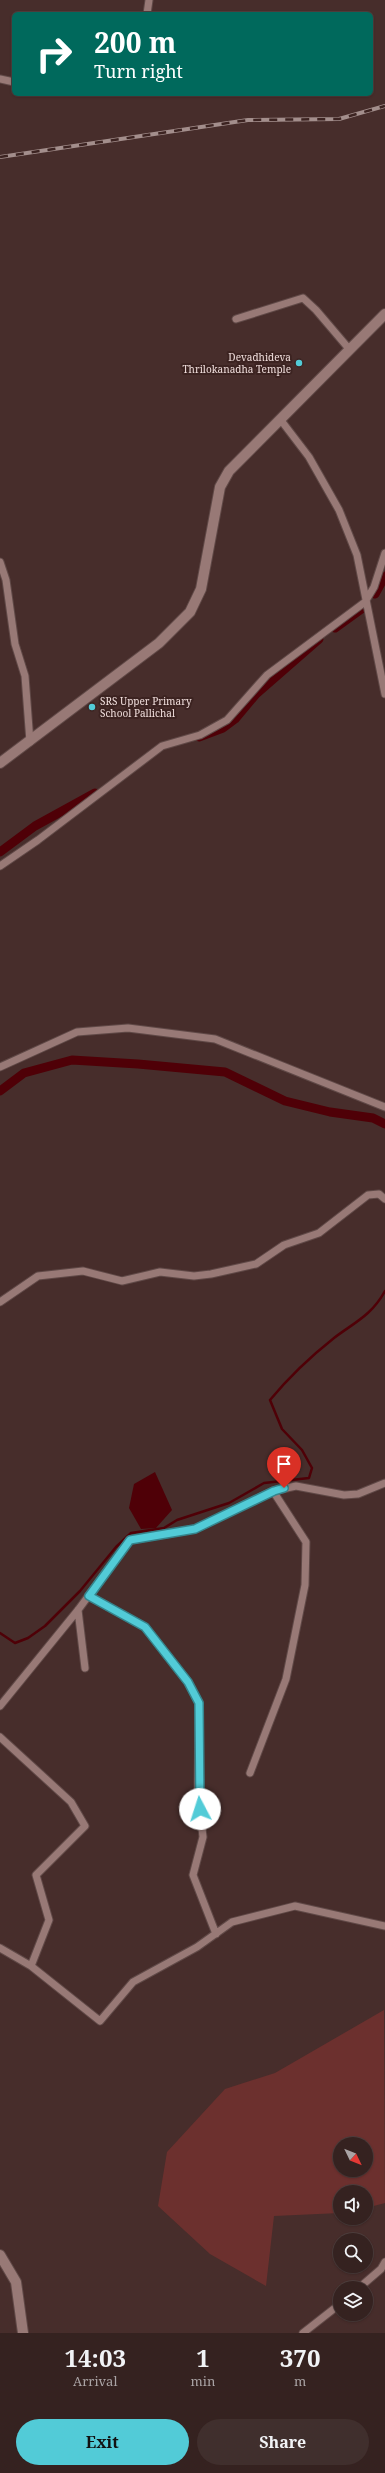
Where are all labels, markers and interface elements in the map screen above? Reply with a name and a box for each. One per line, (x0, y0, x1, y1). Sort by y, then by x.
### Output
text: 200 m (94, 23, 176, 61)
icon: right (28, 28, 80, 80)
text: Turn right (94, 59, 183, 83)
place label: Devadhideva Thrilokanadha Temple (182, 350, 291, 376)
marker: Devadhideva Thrilokanadha Temple (294, 358, 304, 368)
place label: SRS Upper Primary School Pallichal (100, 694, 192, 720)
marker: SRS Upper Primary School Pallichal (87, 702, 97, 712)
pin (267, 1447, 301, 1488)
icon: arrive (273, 1453, 295, 1475)
position arrow (179, 1788, 221, 1830)
north arrow (333, 2137, 373, 2177)
map controls (333, 2137, 373, 2321)
button: sound (333, 2185, 373, 2225)
button: search (333, 2233, 373, 2273)
button: layers (333, 2281, 373, 2321)
text: 14:03 (64, 2341, 126, 2374)
text: 1 (196, 2341, 210, 2374)
text: 370 (280, 2341, 320, 2374)
text: Arrival (73, 2372, 117, 2390)
text: min (190, 2372, 215, 2390)
text: m (294, 2372, 306, 2390)
button: Exit (16, 2419, 189, 2465)
button: Share (197, 2419, 369, 2465)

